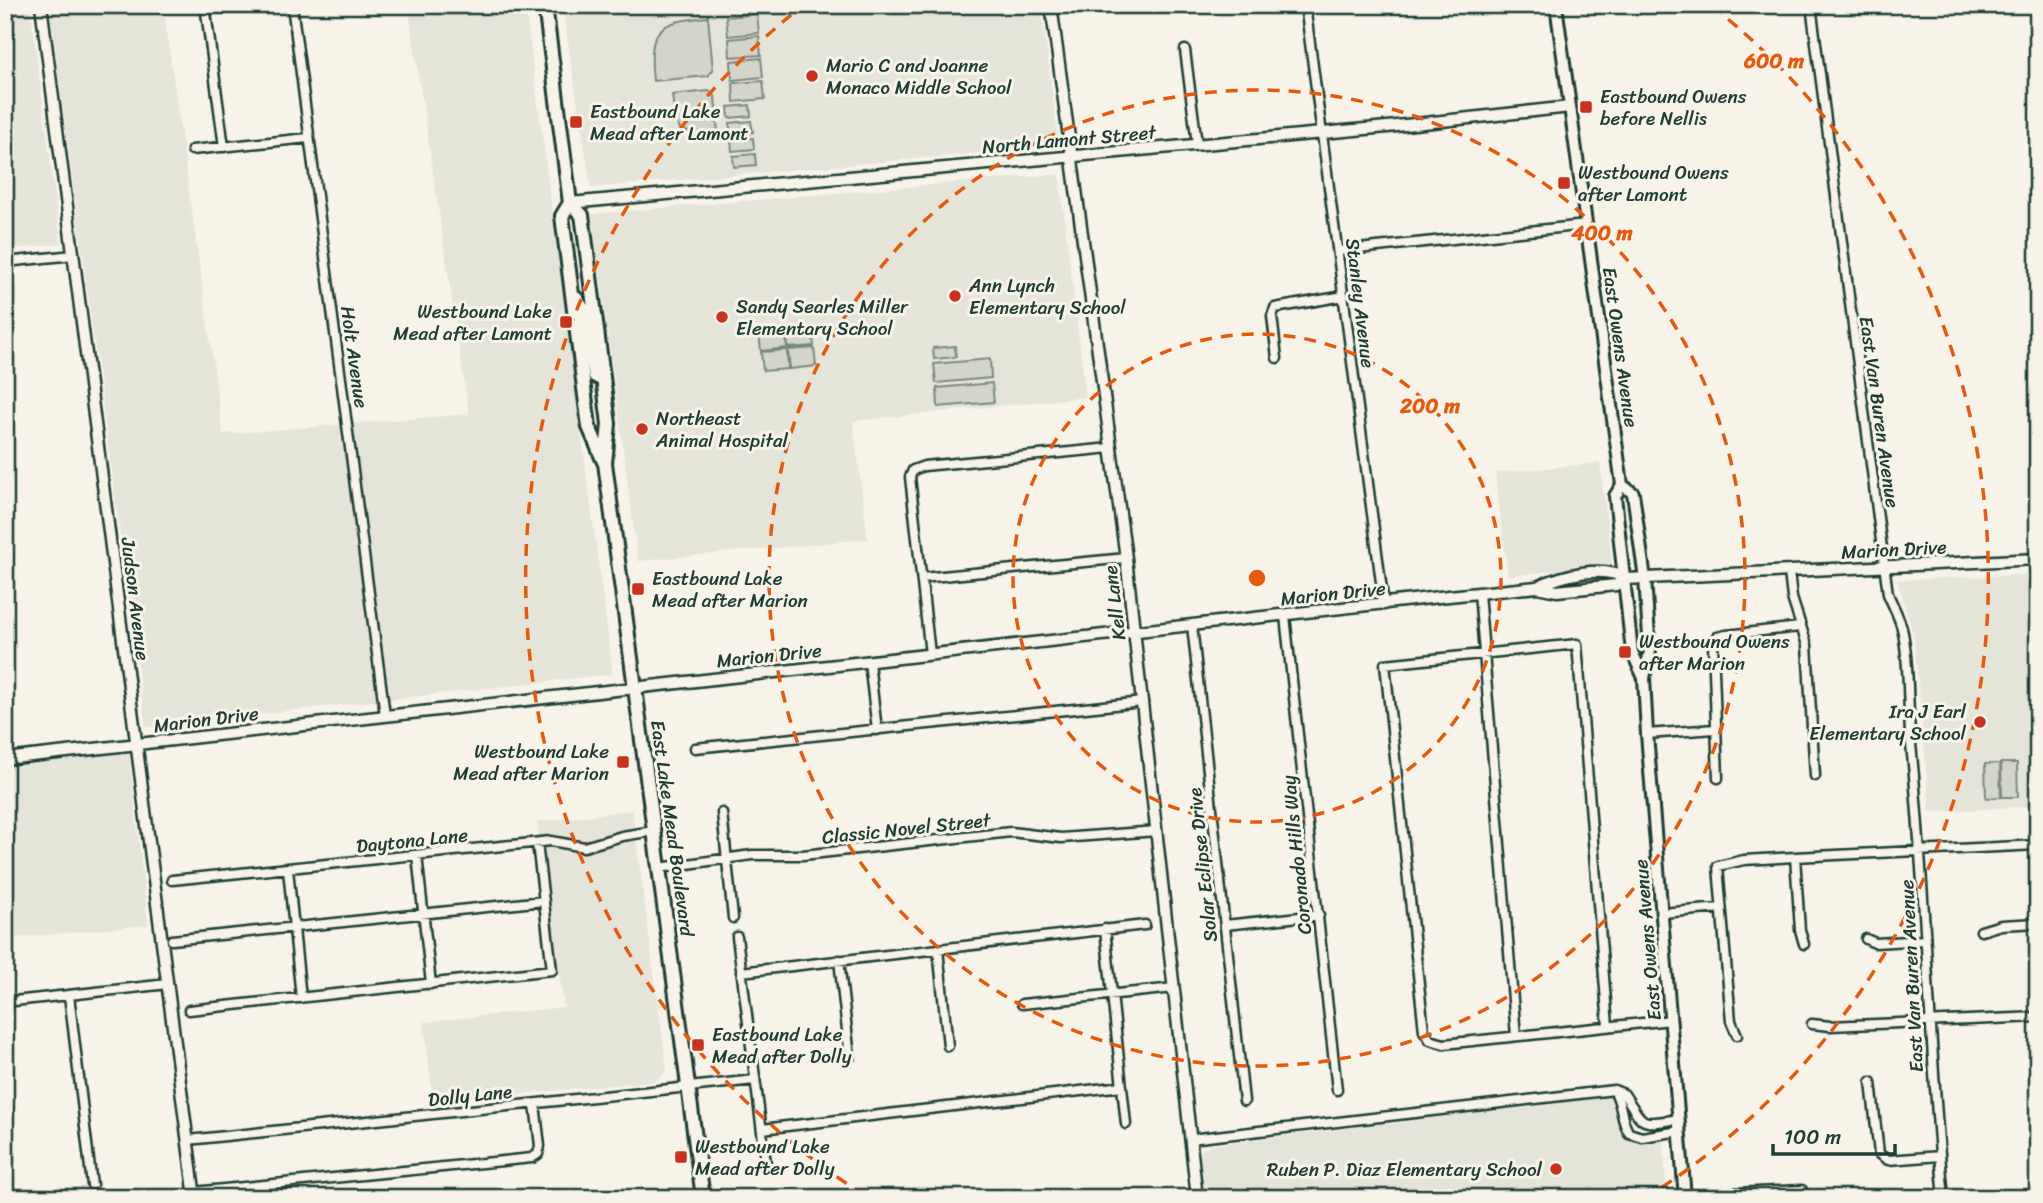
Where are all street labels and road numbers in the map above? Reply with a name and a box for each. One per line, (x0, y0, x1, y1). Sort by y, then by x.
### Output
street label: North Lamont Street (981, 115, 1159, 164)
street label: Stanley Avenue (1336, 236, 1385, 370)
street label: East Owens Avenue (1593, 265, 1648, 430)
street label: Holt Avenue (331, 304, 378, 411)
street label: East Van Buren Avenue (1850, 314, 1909, 510)
street label: Marion Drive (1840, 530, 1948, 569)
street label: Judson Avenue (111, 535, 159, 663)
street label: Kell Lane (1094, 564, 1135, 642)
street label: Marion Drive (1279, 572, 1388, 615)
street label: Marion Drive (715, 634, 824, 677)
street label: Marion Drive (152, 697, 261, 742)
street label: East Lake Mead Boulevard (641, 718, 704, 939)
street label: Coronado Hills Way (1272, 774, 1321, 936)
street label: Solar Eclipse Drive (1178, 786, 1227, 944)
street label: Classic Novel Street (820, 803, 993, 854)
street label: Daytona Lane (355, 818, 470, 863)
street label: East Owens Avenue (1624, 858, 1671, 1022)
street label: East Van Buren Avenue (1890, 878, 1933, 1073)
street label: Dolly Lane (426, 1075, 514, 1116)

